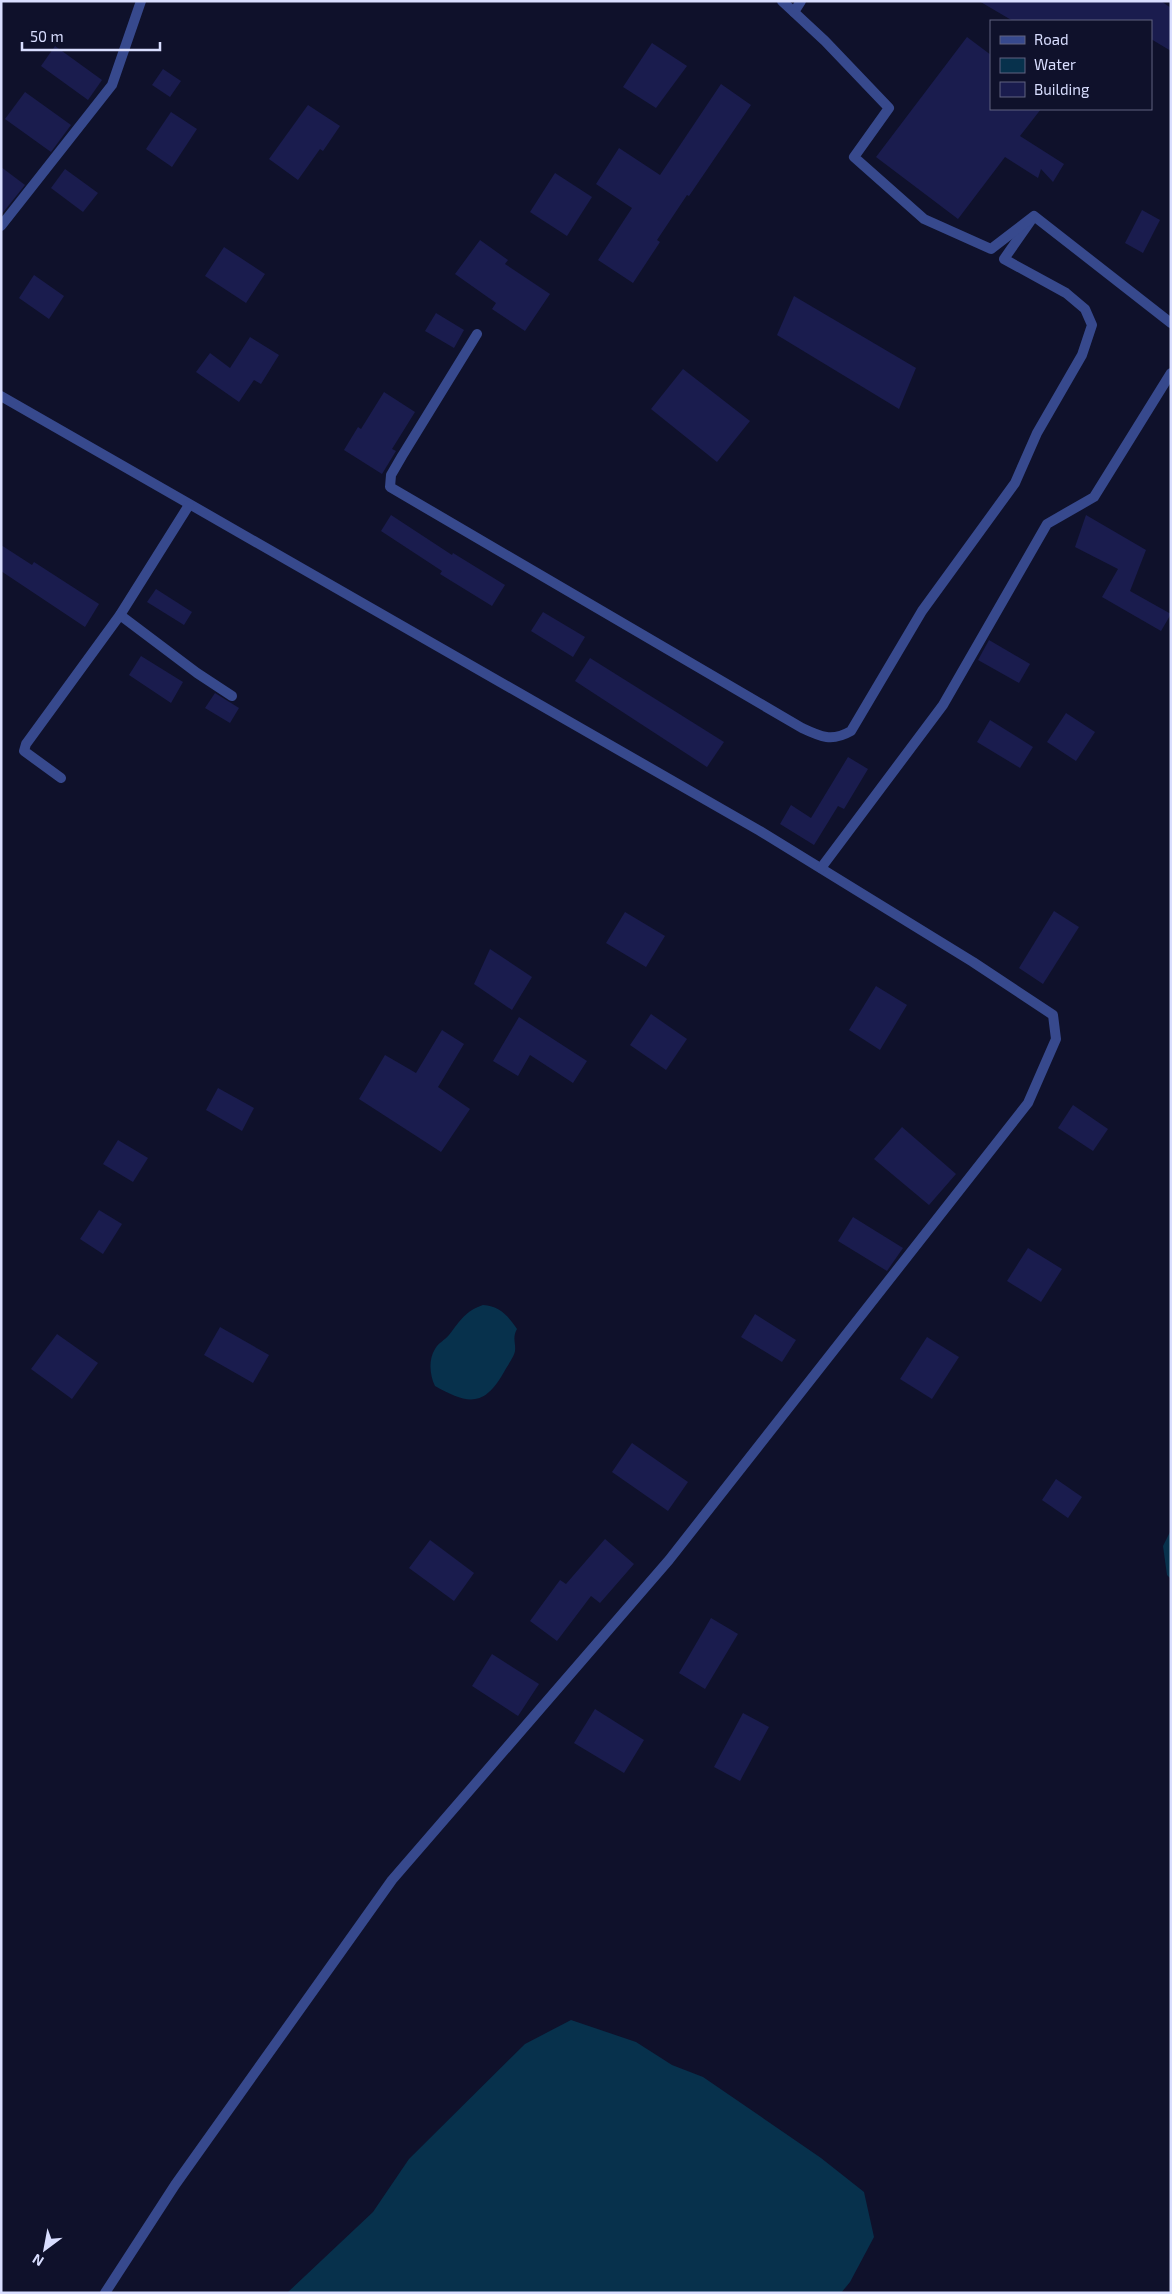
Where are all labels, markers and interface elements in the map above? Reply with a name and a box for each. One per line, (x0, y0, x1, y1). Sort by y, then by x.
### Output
scale bar (22, 20, 160, 52)
legend (990, 20, 1152, 110)
text: 50 m (30, 27, 64, 45)
text: Road (1034, 30, 1069, 48)
text: Water (1034, 55, 1076, 73)
text: Building (1034, 80, 1090, 98)
north arrow (20, 2224, 70, 2274)
text: N (29, 2251, 47, 2270)

